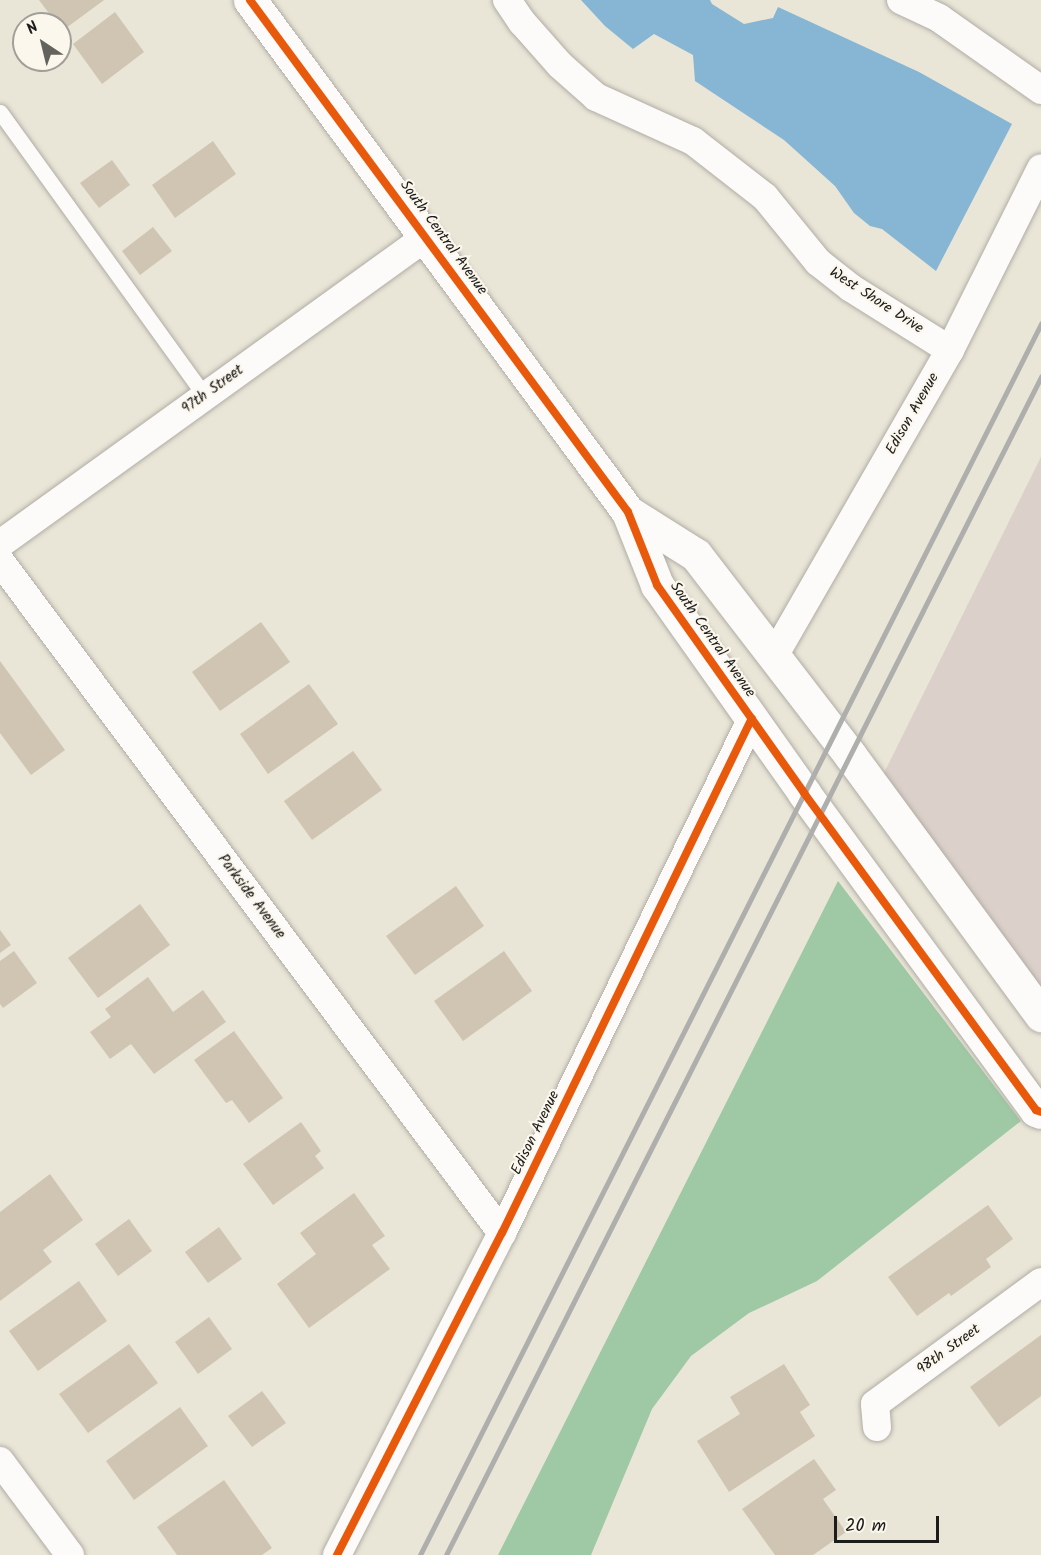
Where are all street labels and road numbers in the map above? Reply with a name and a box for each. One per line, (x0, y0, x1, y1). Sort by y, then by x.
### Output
street label: South Central Avenue (395, 177, 491, 299)
street label: West Shore Drive (826, 264, 926, 338)
street label: 97th Street (179, 362, 247, 418)
street label: Edison Avenue (882, 370, 944, 458)
street label: South Central Avenue (665, 579, 759, 701)
street label: Parkside Avenue (213, 851, 289, 943)
street label: Edison Avenue (508, 1088, 564, 1178)
street label: 98th Street (914, 1321, 984, 1379)

